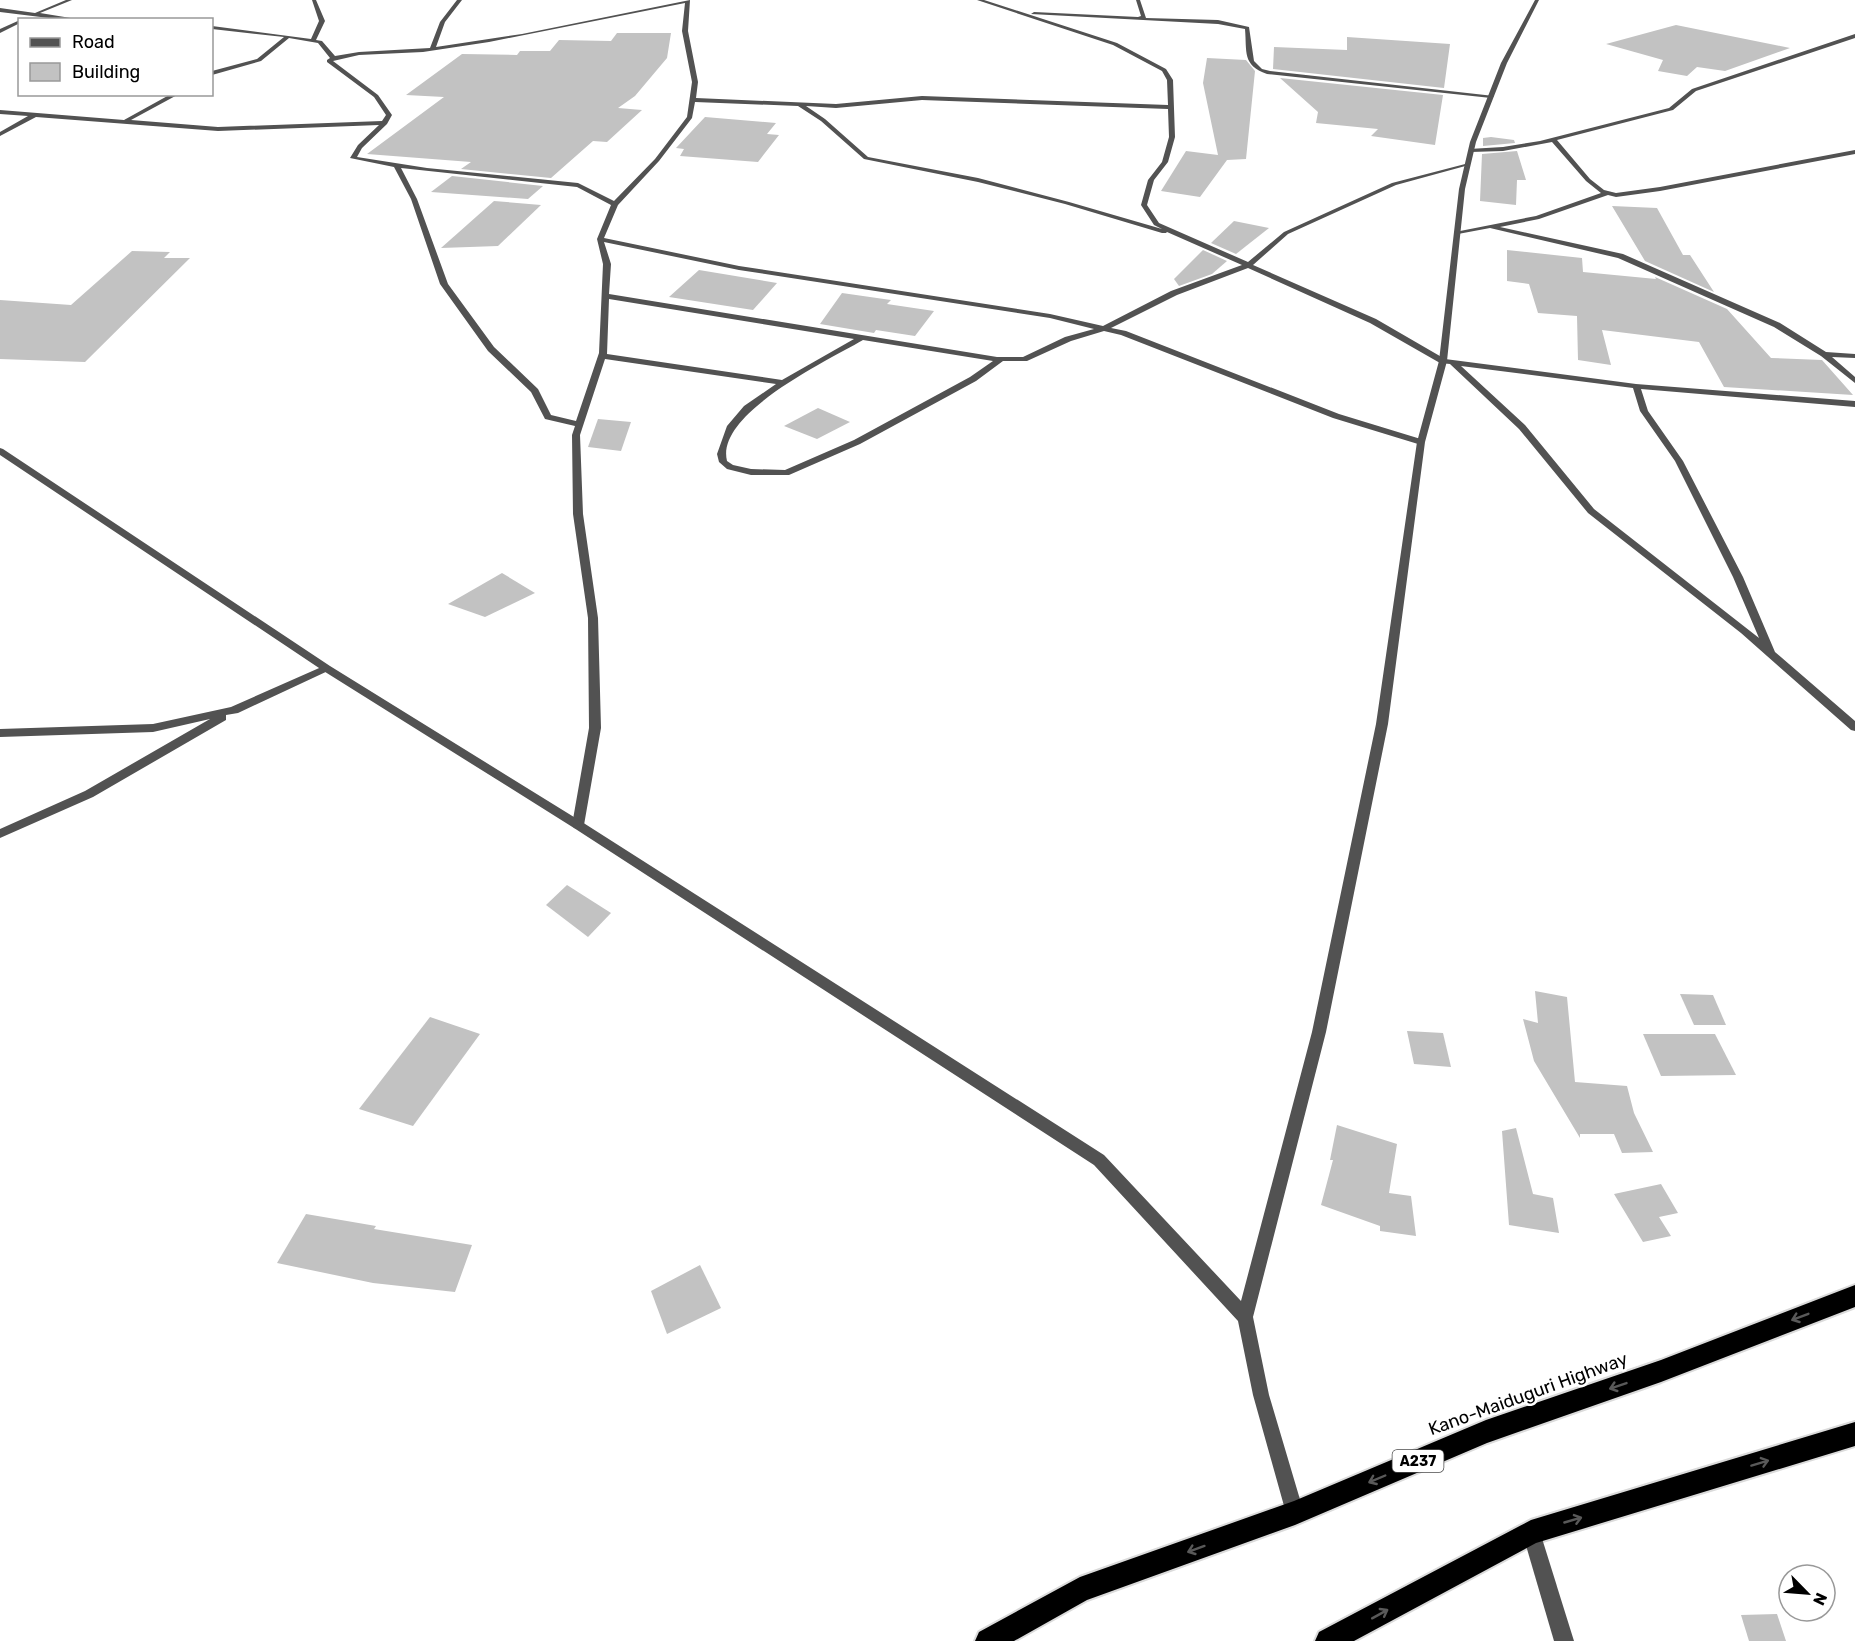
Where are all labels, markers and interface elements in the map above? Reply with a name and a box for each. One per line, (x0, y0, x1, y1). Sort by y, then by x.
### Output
legend (18, 18, 213, 96)
text: Road (72, 31, 115, 53)
text: Building (72, 61, 140, 83)
one-way arrow (1792, 1312, 1810, 1323)
street label: Kano-Maiduguri Highway (1425, 1348, 1631, 1440)
one-way arrow (1609, 1381, 1628, 1392)
road number: A237 (1392, 1450, 1444, 1472)
one-way arrow (1750, 1457, 1769, 1468)
one-way arrow (1369, 1473, 1387, 1485)
one-way arrow (1563, 1514, 1582, 1525)
one-way arrow (1187, 1544, 1205, 1555)
north arrow (1777, 1563, 1837, 1623)
text: N (1809, 1590, 1831, 1608)
one-way arrow (1370, 1608, 1388, 1619)

